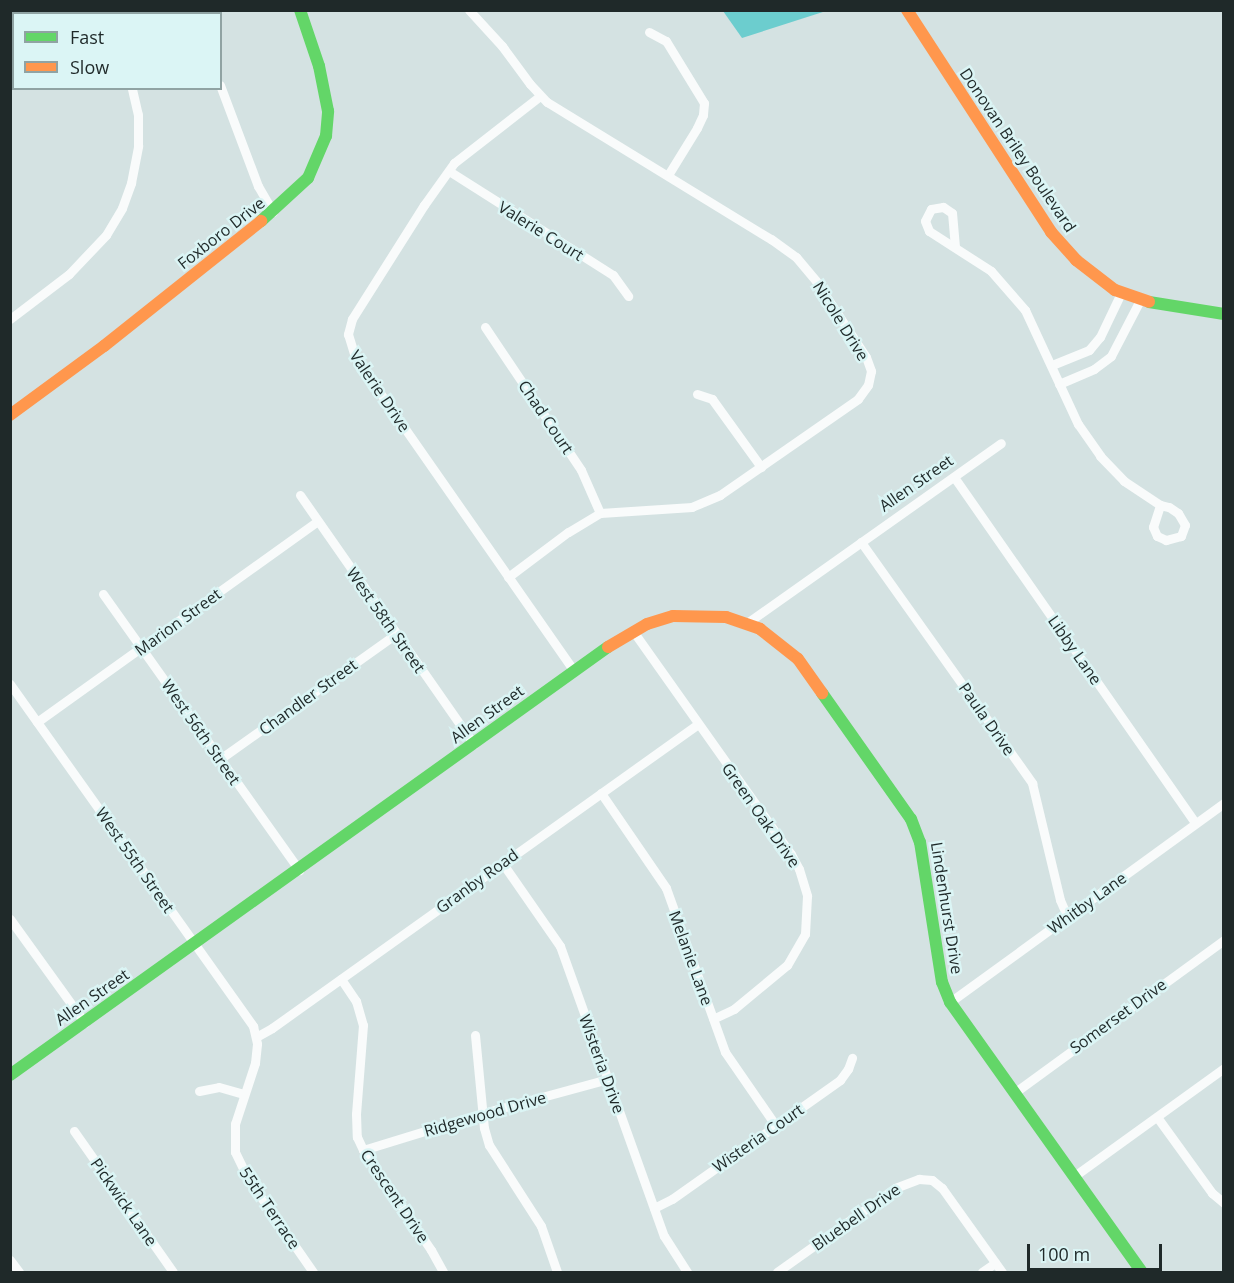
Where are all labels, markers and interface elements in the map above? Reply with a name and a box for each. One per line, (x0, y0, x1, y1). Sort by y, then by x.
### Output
legend (12, 12, 222, 90)
text: Fast (70, 25, 104, 49)
text: Slow (70, 55, 109, 79)
street label: Donovan Briley Boulevard (956, 64, 1080, 236)
street label: Foxboro Drive (174, 193, 268, 273)
street label: Valerie Court (495, 197, 587, 265)
street label: Nicole Drive (809, 278, 873, 364)
street label: Valerie Drive (346, 347, 414, 435)
street label: Chad Court (514, 377, 578, 457)
street label: Allen Street (875, 451, 957, 515)
street label: West 58th Street (343, 564, 429, 676)
street label: Marion Street (131, 584, 225, 660)
street label: Libby Lane (1044, 612, 1106, 688)
street label: Chandler Street (255, 655, 361, 739)
street label: West 56th Street (158, 676, 244, 788)
street label: Paula Drive (955, 679, 1019, 759)
street label: Allen Street (447, 681, 527, 747)
street label: Green Oak Drive (718, 759, 804, 871)
street label: West 55th Street (92, 804, 178, 916)
street label: Lindenhurst Drive (927, 841, 967, 975)
street label: Granby Road (432, 845, 522, 917)
street label: Whitby Lane (1044, 868, 1130, 938)
street label: Melanie Lane (665, 908, 717, 1008)
street label: Allen Street (51, 965, 133, 1029)
street label: Somerset Drive (1066, 975, 1170, 1057)
street label: Wisteria Drive (575, 1012, 629, 1116)
street label: Ridgewood Drive (422, 1087, 548, 1141)
street label: Wisteria Court (709, 1100, 807, 1176)
street label: Crescent Drive (357, 1146, 433, 1246)
street label: Pickwick Lane (87, 1155, 161, 1249)
street label: 55th Terrace (236, 1164, 304, 1252)
street label: Bluebell Drive (808, 1179, 904, 1255)
scale bar (1030, 1232, 1165, 1270)
text: 100 m (1038, 1242, 1090, 1266)

